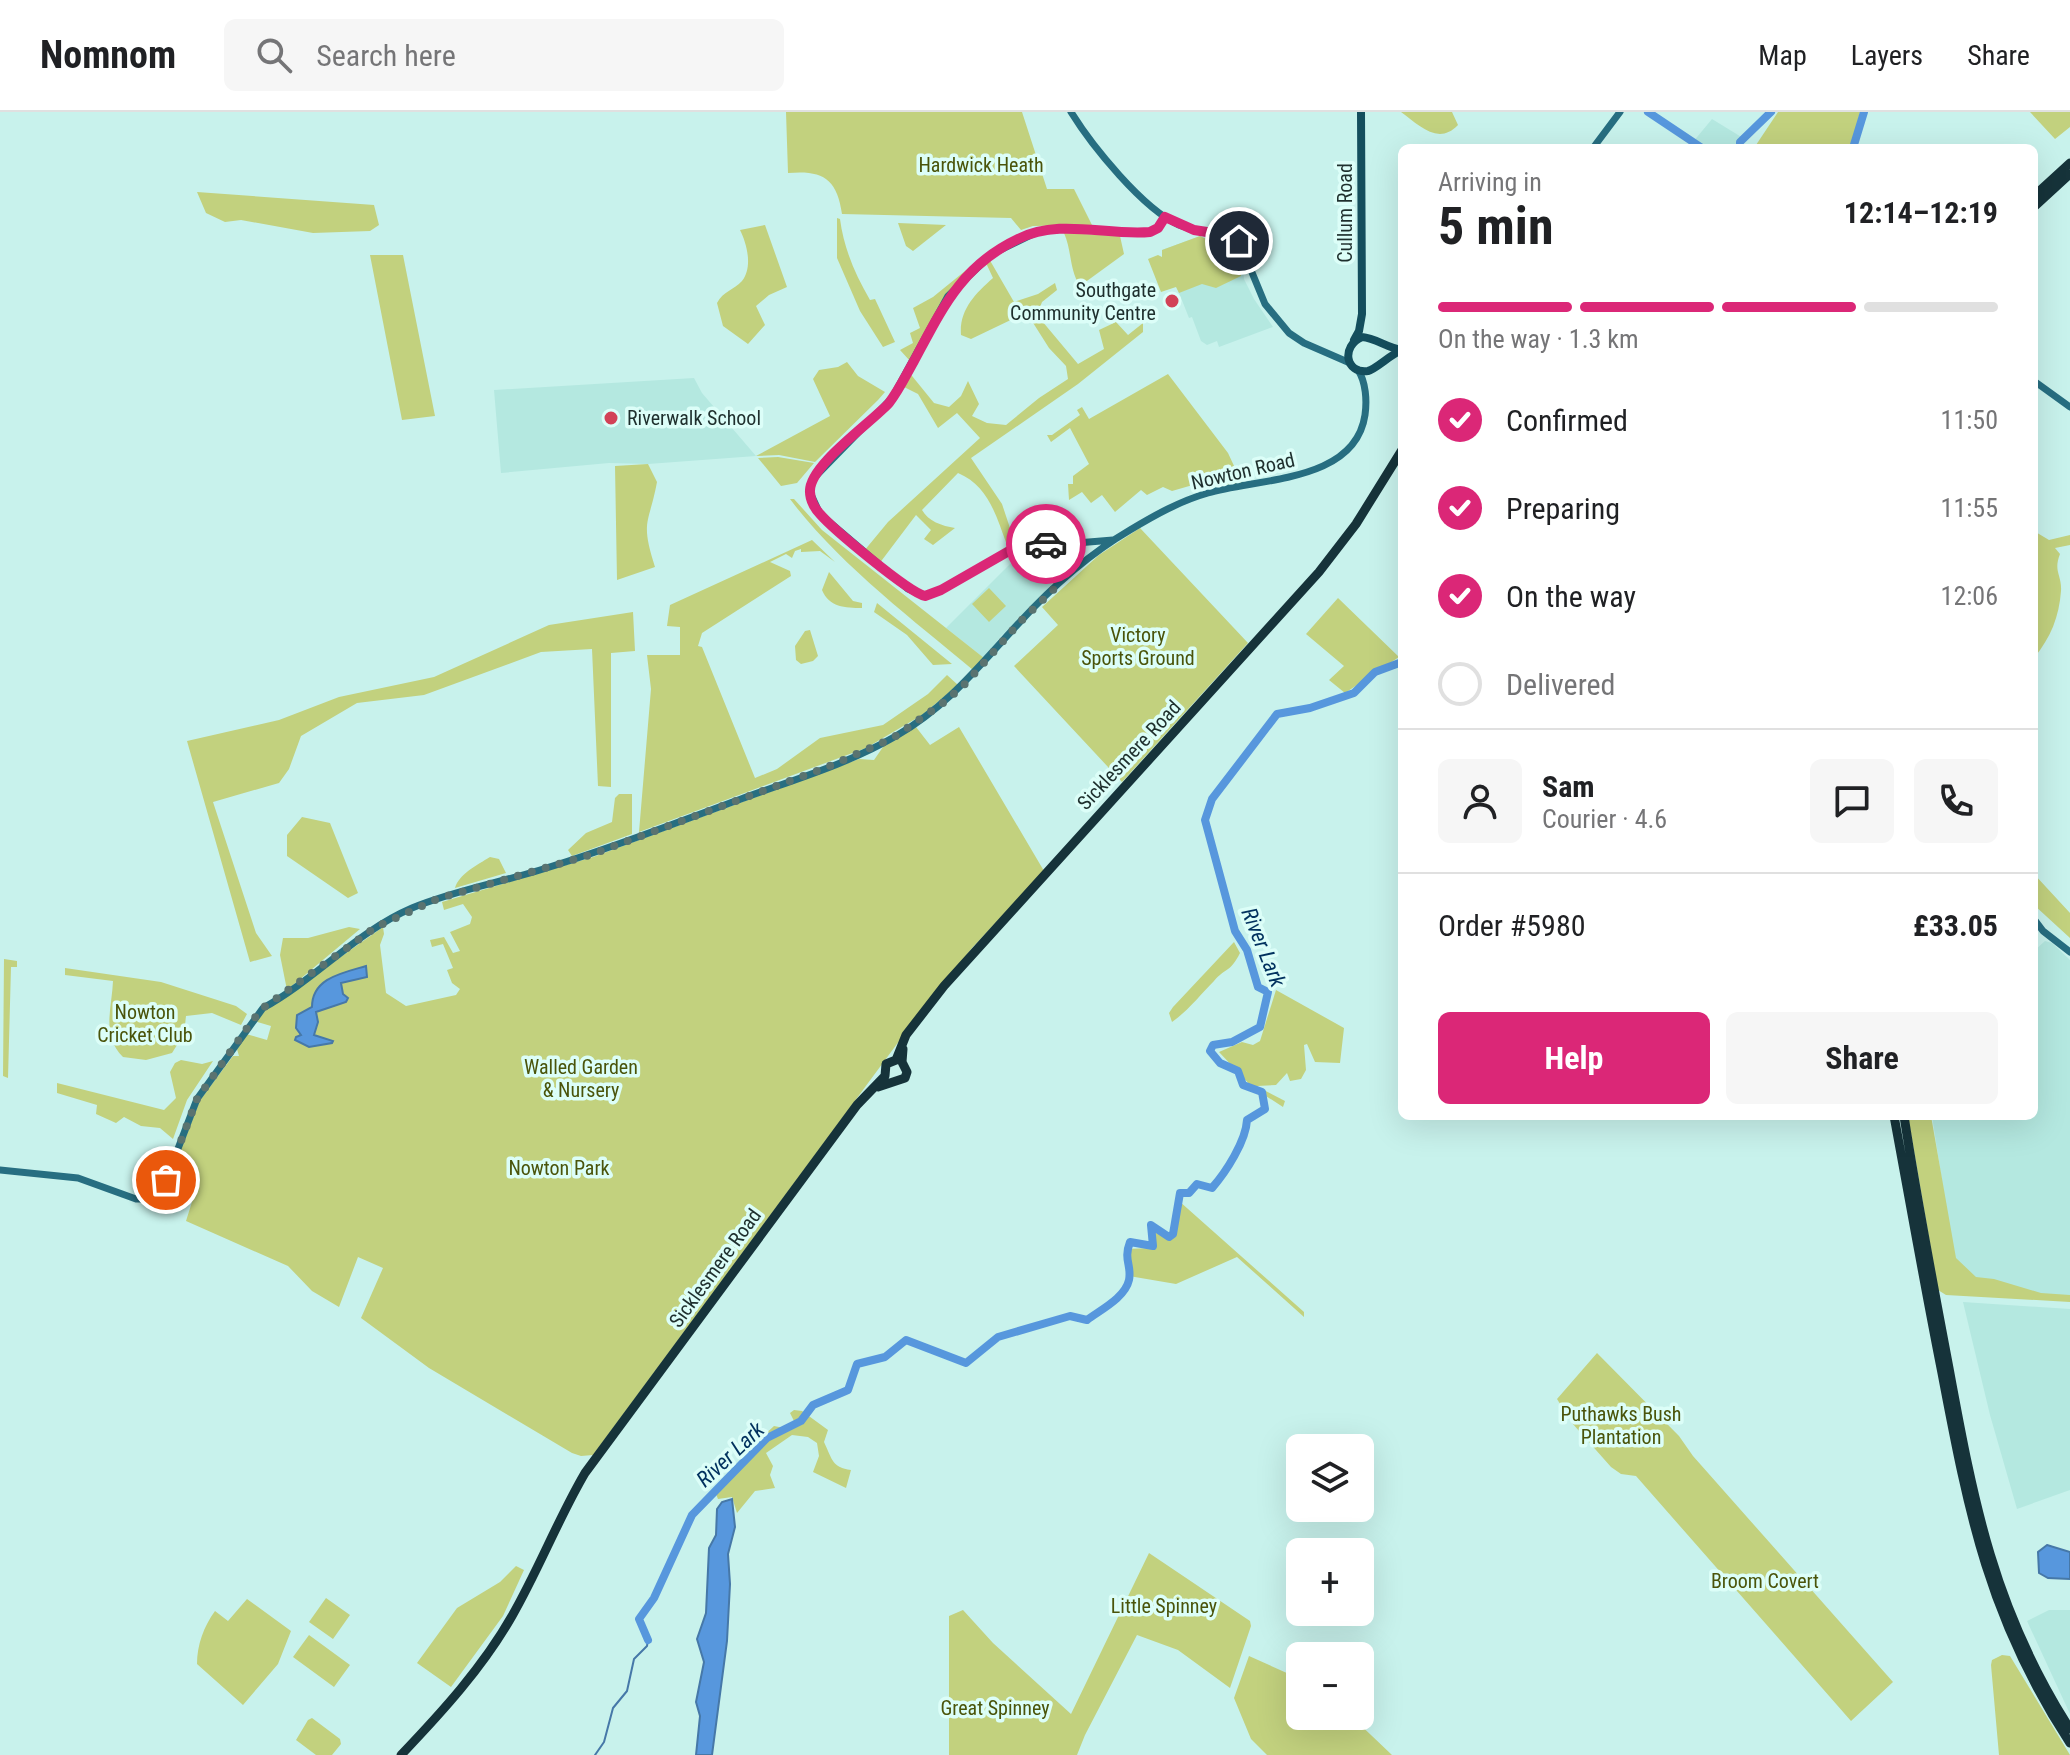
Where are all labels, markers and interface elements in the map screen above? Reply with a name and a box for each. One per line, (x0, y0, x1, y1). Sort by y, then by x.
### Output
search box (224, 19, 784, 91)
text: Nomnom (40, 33, 176, 77)
icon: search (252, 33, 296, 77)
text: Search here (316, 38, 456, 73)
text: Map (1758, 39, 1807, 72)
text: Layers (1851, 39, 1923, 72)
text: Share (1967, 39, 2030, 72)
park label: Hardwick Heath (918, 153, 1044, 177)
street label: Cullum Road (1333, 163, 1357, 263)
text: Arriving in (1438, 167, 1542, 197)
text: 12:14–12:19 (1844, 195, 1998, 230)
text: 5 min (1438, 196, 1554, 257)
pin (1205, 207, 1273, 275)
icon: home (1217, 219, 1261, 263)
place label: Southgate Community Centre (1010, 278, 1156, 325)
marker: Southgate Community Centre (1163, 292, 1181, 310)
text: On the way · 1.3 km (1438, 324, 1639, 354)
icon: check (1438, 398, 1482, 442)
text: Confirmed (1506, 403, 1628, 438)
text: 11:50 (1941, 405, 1998, 435)
place label: Riverwalk School (627, 406, 761, 430)
marker: Riverwalk School (602, 409, 620, 427)
street label: Nowton Road (1189, 447, 1297, 495)
icon: check (1438, 486, 1482, 530)
text: Preparing (1506, 491, 1620, 526)
text: 11:55 (1941, 493, 1998, 523)
courier (1006, 504, 1086, 584)
icon: car (1024, 522, 1068, 566)
icon: check (1438, 574, 1482, 618)
text: On the way (1506, 579, 1636, 614)
text: 12:06 (1941, 581, 1998, 611)
park label: Victory Sports Ground (1081, 623, 1195, 670)
text: Delivered (1506, 667, 1615, 702)
street label: Sicklesmere Road (1072, 695, 1186, 815)
button: person (1438, 759, 1522, 843)
button: chat (1810, 759, 1894, 843)
button: phone (1914, 759, 1998, 843)
text: Sam (1542, 769, 1595, 804)
text: Courier · 4.6 (1542, 804, 1667, 834)
water label: River Lark (1236, 904, 1291, 991)
text: Order #5980 (1438, 908, 1586, 943)
text: £33.05 (1913, 908, 1998, 943)
park label: Nowton Cricket Club (97, 1000, 193, 1047)
button: Help (1438, 1012, 1710, 1104)
button: Share (1726, 1012, 1998, 1104)
park label: Walled Garden & Nursery (524, 1055, 638, 1102)
pin (132, 1146, 200, 1214)
park label: Nowton Park (508, 1156, 610, 1180)
icon: bag (144, 1158, 188, 1202)
street label: Sicklesmere Road (664, 1204, 766, 1332)
park label: Puthawks Bush Plantation (1561, 1402, 1682, 1449)
water label: River Lark (691, 1417, 770, 1492)
map controls (1286, 1434, 1374, 1730)
button: layers (1286, 1434, 1374, 1522)
button: + (1286, 1538, 1374, 1626)
park label: Broom Covert (1711, 1569, 1819, 1593)
park label: Little Spinney (1111, 1594, 1217, 1618)
button: − (1286, 1642, 1374, 1730)
park label: Great Spinney (941, 1696, 1049, 1720)

